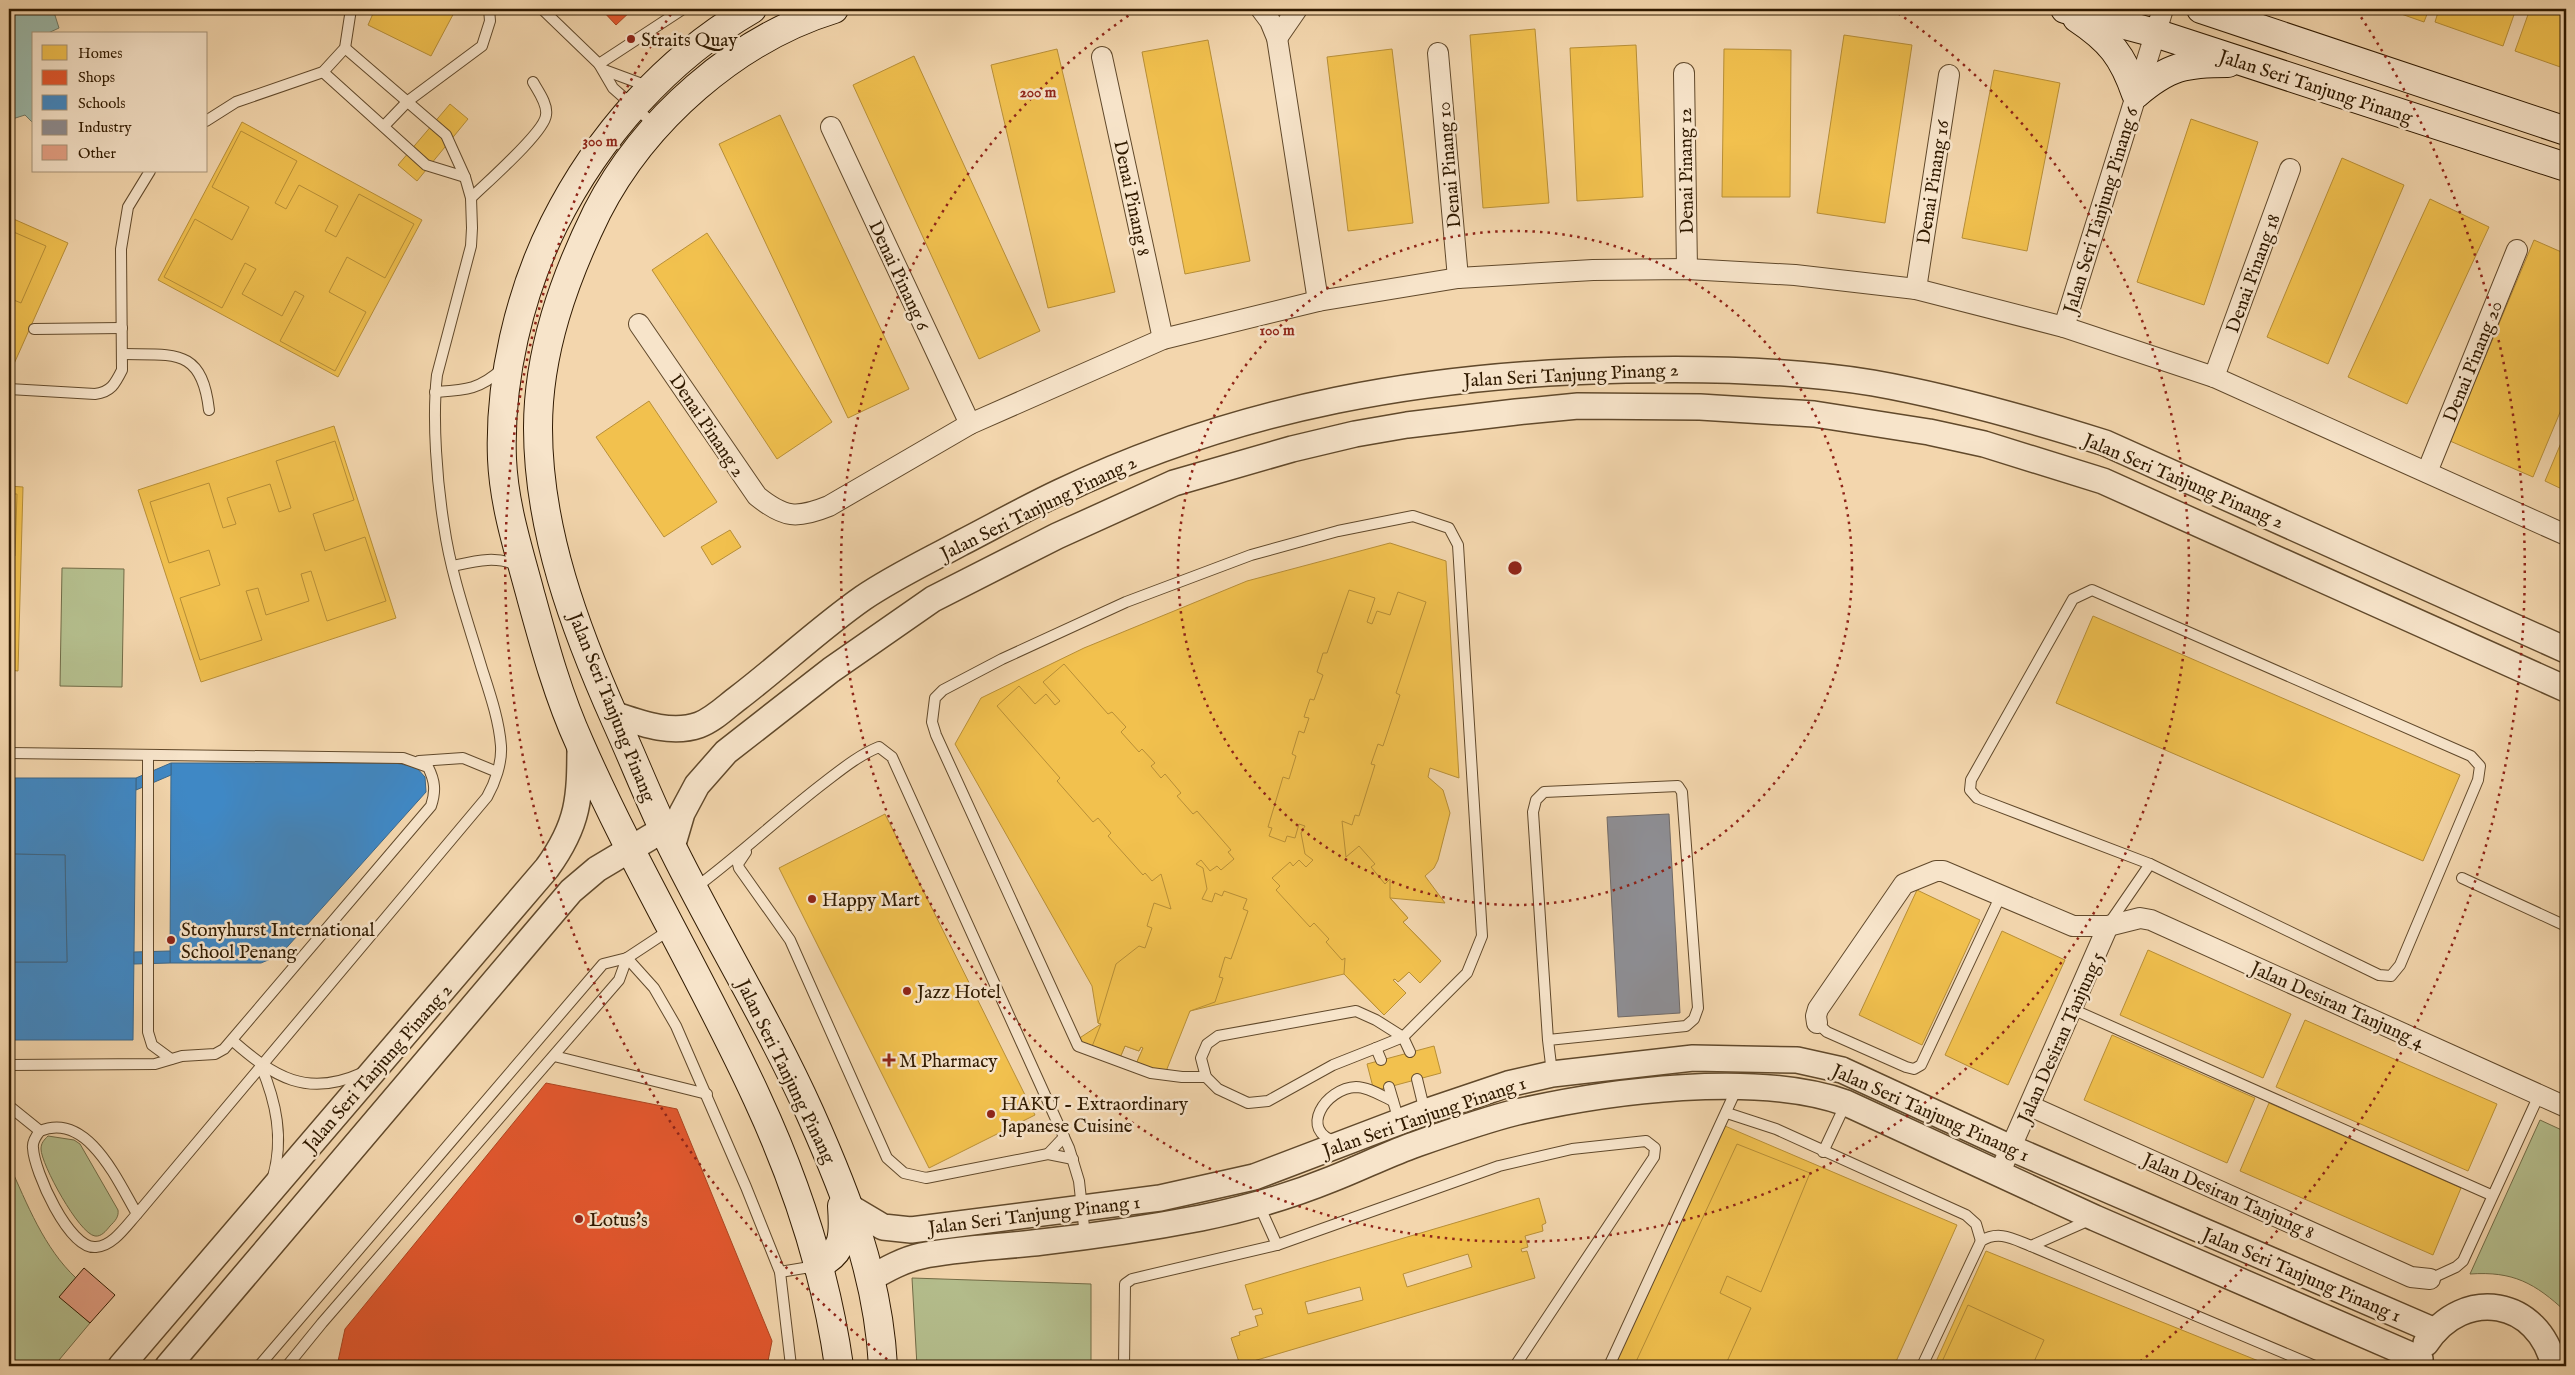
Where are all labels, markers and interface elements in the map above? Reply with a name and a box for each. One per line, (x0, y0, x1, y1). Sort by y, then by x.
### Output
place label: Straits Quay (641, 29, 738, 53)
legend (32, 32, 208, 172)
marker: Straits Quay (625, 33, 637, 45)
text: Homes (78, 44, 122, 63)
street label: Jalan Seri Tanjung Pinang (2214, 45, 2416, 131)
text: Shops (78, 68, 115, 87)
text: 200 m (1020, 83, 1057, 102)
text: Schools (78, 94, 126, 113)
street label: Denai Pinang 10 (1433, 101, 1467, 229)
street label: Jalan Seri Tanjung Pinang 6 (2059, 104, 2145, 319)
street label: Denai Pinang 12 (1674, 107, 1700, 234)
street label: Denai Pinang 16 (1912, 117, 1956, 246)
text: Industry (78, 118, 132, 137)
text: 300 m (582, 132, 618, 151)
street label: Denai Pinang 8 (1107, 138, 1155, 259)
text: Other (78, 144, 116, 163)
street label: Denai Pinang 18 (2221, 211, 2287, 337)
street label: Denai Pinang 6 (862, 217, 935, 336)
street label: Denai Pinang 20 (2439, 298, 2509, 426)
text: 100 m (1259, 321, 1295, 340)
street label: Jalan Seri Tanjung Pinang 2 (1461, 358, 1679, 394)
street label: Denai Pinang 2 (663, 370, 750, 482)
street label: Jalan Seri Tanjung Pinang 2 (2078, 428, 2287, 535)
street label: Jalan Seri Tanjung Pinang 2 (935, 451, 1141, 568)
centre of rings (1506, 559, 1524, 577)
street label: Jalan Seri Tanjung Pinang (561, 608, 660, 807)
place label: Happy Mart (822, 889, 920, 913)
marker: Happy Mart (806, 893, 818, 905)
place label: Stonyhurst International School Penang (181, 919, 375, 965)
marker: Stonyhurst International School Penang (165, 934, 177, 946)
street label: Jalan Desiran Tanjung 5 (2012, 948, 2110, 1129)
street label: Jalan Desiran Tanjung 4 (2245, 956, 2428, 1055)
street label: Jalan Seri Tanjung Pinang (729, 974, 841, 1169)
street label: Jalan Seri Tanjung Pinang 2 (298, 979, 458, 1159)
place label: Jazz Hotel (915, 981, 1002, 1005)
marker: Jazz Hotel (901, 985, 913, 997)
place label: M Pharmacy (899, 1050, 998, 1074)
marker: M Pharmacy (883, 1054, 895, 1066)
street label: Jalan Seri Tanjung Pinang 1 (1826, 1059, 2033, 1168)
street label: Jalan Seri Tanjung Pinang 1 (1318, 1072, 1529, 1165)
place label: HAKU - Extraordinary Japanese Cuisine (999, 1093, 1189, 1139)
marker: HAKU - Extraordinary Japanese Cuisine (985, 1108, 997, 1120)
street label: Jalan Desiran Tanjung 8 (2137, 1147, 2318, 1245)
street label: Jalan Seri Tanjung Pinang 1 (925, 1191, 1142, 1241)
place label: Lotus's (589, 1209, 648, 1233)
marker: Lotus's (573, 1213, 585, 1225)
street label: Jalan Seri Tanjung Pinang 1 (2196, 1222, 2404, 1329)

